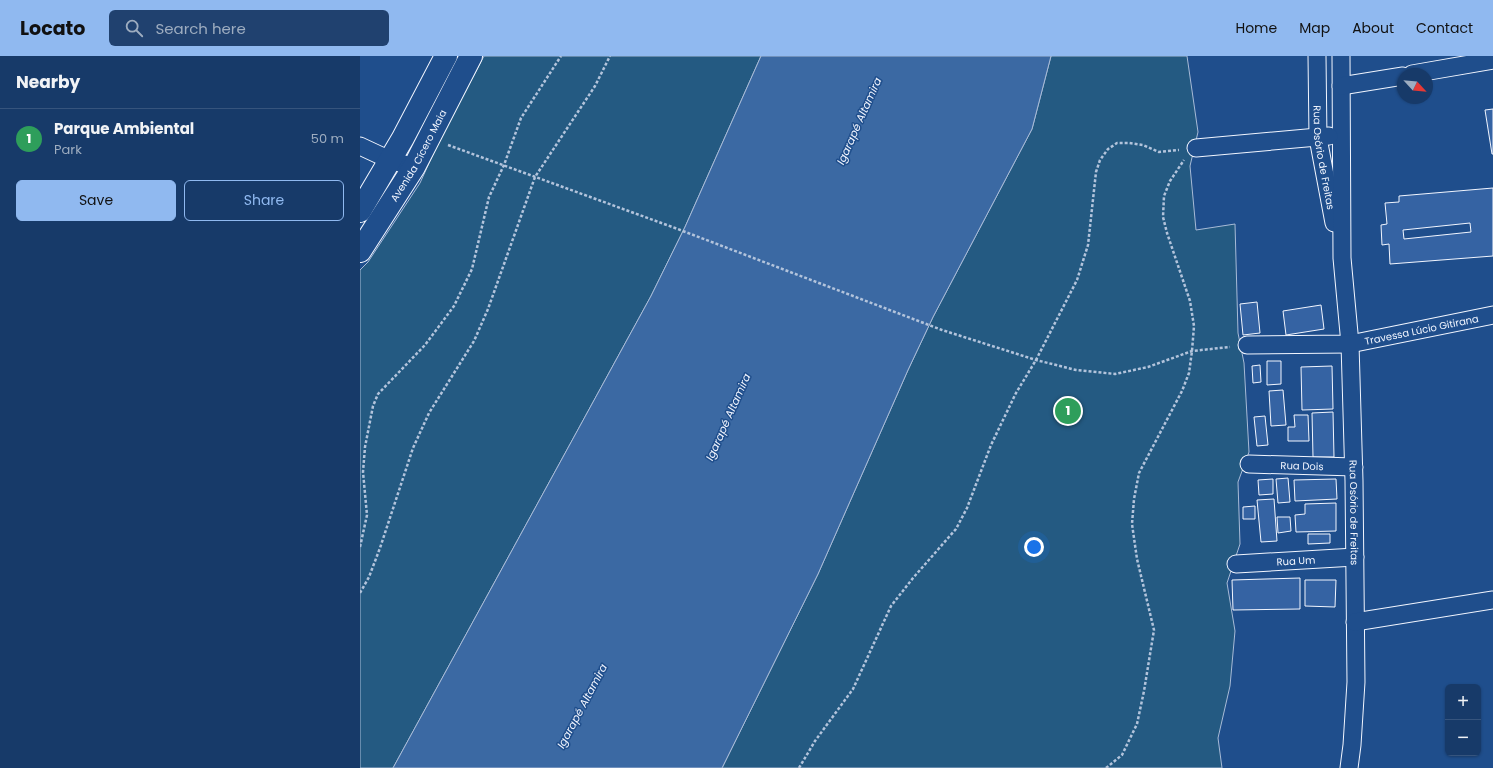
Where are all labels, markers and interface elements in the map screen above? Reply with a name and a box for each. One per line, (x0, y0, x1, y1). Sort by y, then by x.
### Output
search box (109, 10, 389, 46)
text: Locato (20, 15, 85, 42)
icon: search (123, 17, 145, 39)
text: Search here (155, 18, 246, 39)
text: Home (1235, 18, 1277, 38)
text: Map (1299, 18, 1330, 38)
text: About (1352, 18, 1394, 38)
text: Contact (1416, 18, 1473, 38)
north arrow (1397, 68, 1433, 104)
text: Nearby (16, 70, 80, 94)
water label: Igarapé Altamira (833, 74, 886, 167)
street label: Rua Osório de Freitas (1310, 105, 1338, 211)
street label: Avenida Cícero Maia (387, 107, 450, 205)
text: Parque Ambiental (54, 118, 194, 139)
text: 1 (27, 129, 31, 148)
text: 50 m (311, 129, 344, 148)
text: Park (54, 140, 82, 159)
button: Save (16, 180, 176, 221)
button: Share (184, 180, 344, 221)
street label: Travessa Lúcio Gitirana (1363, 311, 1480, 349)
water label: Igarapé Altamira (702, 370, 755, 463)
pin: 1 (1055, 396, 1081, 426)
street label: Rua Dois (1280, 458, 1324, 474)
street label: Rua Osório de Freitas (1345, 460, 1362, 565)
your location (1024, 537, 1044, 557)
street label: Rua Um (1276, 552, 1316, 570)
water label: Igarapé Altamira (553, 660, 611, 751)
map controls (1445, 684, 1481, 756)
button: + (1445, 684, 1481, 720)
button: − (1445, 720, 1481, 756)

